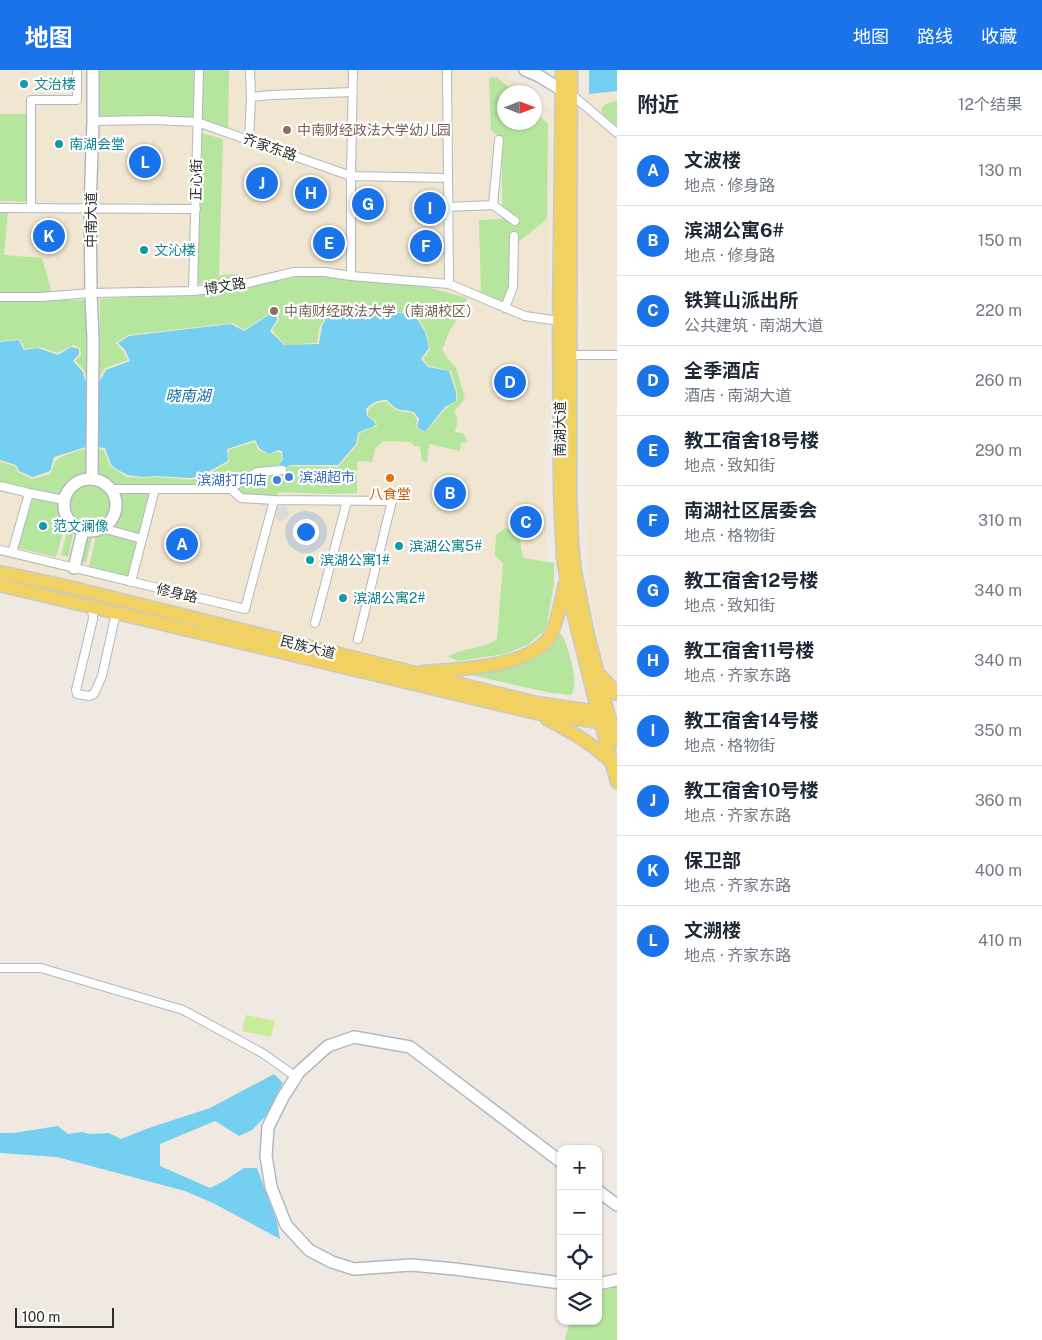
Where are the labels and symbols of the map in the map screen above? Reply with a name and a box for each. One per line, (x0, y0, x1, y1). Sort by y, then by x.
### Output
place label: 文治楼 (34, 76, 76, 92)
marker: 文治楼 (18, 78, 30, 90)
north arrow (497, 85, 542, 130)
place label: 中南财经政法大学幼儿园 (297, 122, 451, 138)
marker: 中南财经政法大学幼儿园 (281, 124, 293, 136)
street label: 齐家东路 (241, 130, 299, 164)
place label: 南湖会堂 (69, 136, 125, 152)
marker: 南湖会堂 (53, 138, 65, 150)
pin: L (129, 143, 161, 181)
street label: 正心街 (188, 159, 204, 201)
pin: J (246, 164, 278, 202)
pin: H (295, 174, 327, 212)
pin: G (352, 185, 384, 223)
pin: I (414, 189, 446, 227)
street label: 中南大道 (83, 192, 99, 248)
pin: K (33, 217, 65, 255)
pin: E (313, 224, 345, 262)
pin: F (410, 227, 442, 265)
place label: 文沁楼 (154, 242, 196, 258)
marker: 文沁楼 (138, 244, 150, 256)
street label: 博文路 (203, 275, 247, 297)
place label: 中南财经政法大学（南湖校区） (284, 303, 480, 319)
marker: 中南财经政法大学（南湖校区） (268, 305, 280, 317)
pin: D (494, 363, 526, 401)
water label: 晓南湖 (165, 387, 212, 404)
street label: 南湖大道 (552, 401, 568, 457)
place label: 滨湖超市 (299, 469, 355, 485)
marker: 滨湖超市 (283, 471, 295, 483)
place label: 滨湖打印店 (197, 472, 267, 488)
marker: 八食堂 (384, 472, 396, 484)
marker: 滨湖打印店 (271, 474, 283, 486)
pin: B (434, 474, 466, 512)
place label: 八食堂 (369, 486, 411, 502)
pin: C (510, 503, 542, 541)
place label: 范文澜像 (53, 518, 109, 534)
your location (293, 519, 319, 545)
marker: 范文澜像 (37, 520, 49, 532)
pin: A (166, 525, 198, 563)
place label: 滨湖公寓5# (409, 538, 482, 554)
marker: 滨湖公寓5# (393, 540, 405, 552)
place label: 滨湖公寓1# (320, 552, 390, 568)
marker: 滨湖公寓1# (304, 554, 316, 566)
street label: 修身路 (155, 580, 199, 606)
place label: 滨湖公寓2# (353, 590, 426, 606)
marker: 滨湖公寓2# (337, 592, 349, 604)
street label: 民族大道 (279, 632, 337, 662)
scale bar (15, 1305, 114, 1328)

